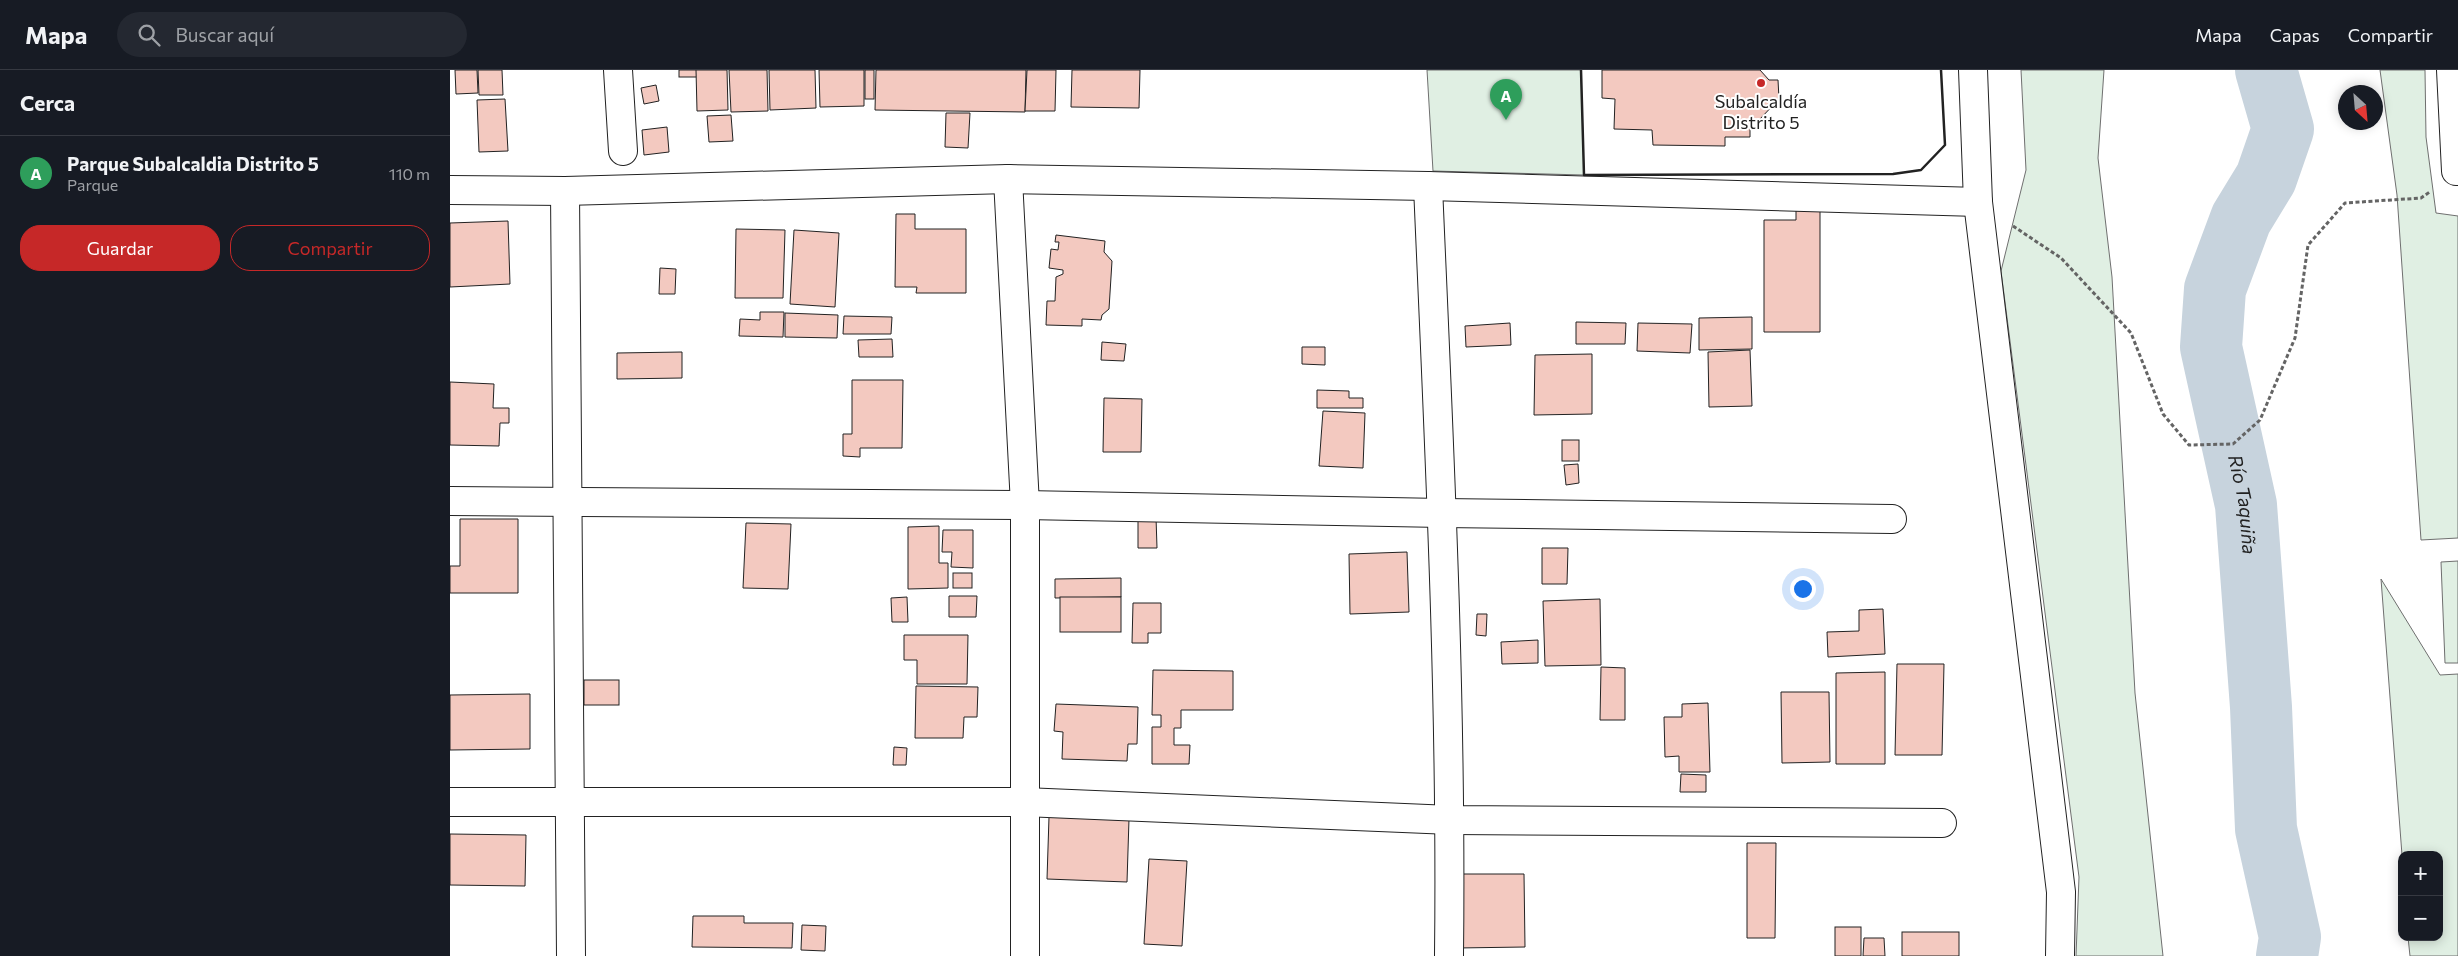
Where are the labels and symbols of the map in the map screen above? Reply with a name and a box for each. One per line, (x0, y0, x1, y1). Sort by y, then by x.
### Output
marker: Subalcaldía Distrito 5 (1755, 77, 1767, 89)
pin: A (1490, 79, 1522, 120)
north arrow (2338, 85, 2383, 130)
place label: Subalcaldía Distrito 5 (1715, 90, 1807, 133)
water label: Río Taquiña (2224, 452, 2262, 555)
your location (1790, 576, 1816, 602)

